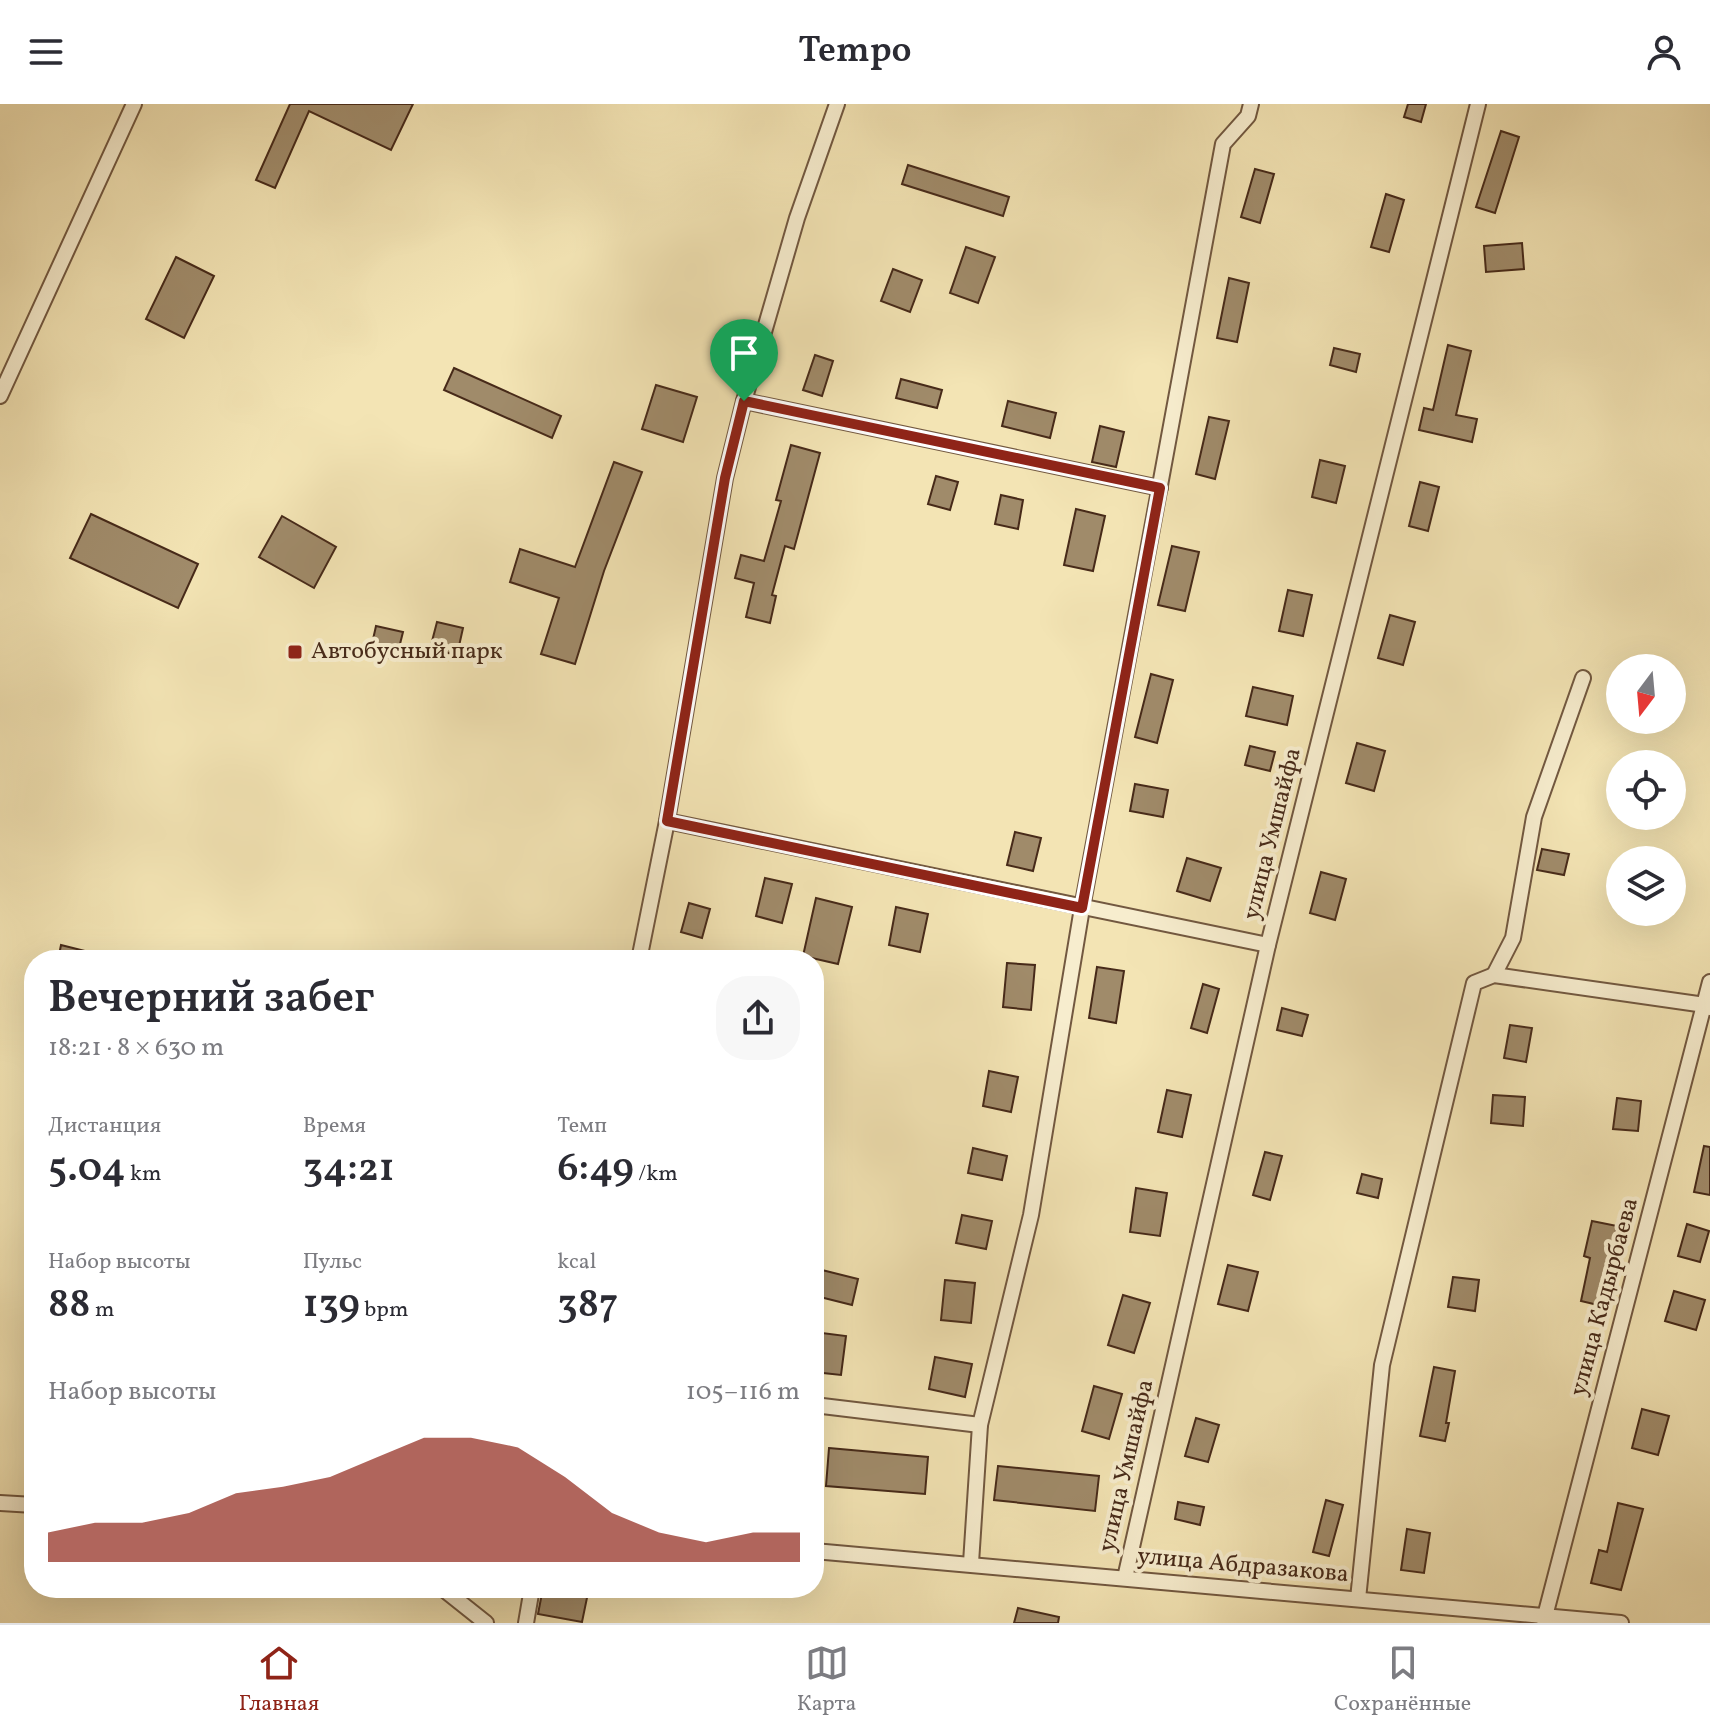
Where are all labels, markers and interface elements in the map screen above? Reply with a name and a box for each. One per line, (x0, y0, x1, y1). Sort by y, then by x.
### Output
text: Tempo (798, 27, 912, 77)
icon: menu (24, 30, 68, 74)
icon: person (1642, 30, 1686, 74)
pin (710, 319, 778, 401)
icon: arrive (722, 331, 766, 375)
place label: Автобусный парк (311, 635, 503, 669)
marker: Автобусный парк (286, 643, 304, 661)
north arrow (1606, 654, 1686, 734)
map controls (1606, 654, 1686, 926)
street label: улица Умшайфа (1235, 744, 1311, 924)
button: locate (1606, 750, 1686, 830)
button: layers (1606, 846, 1686, 926)
text: Вечерний забег (48, 969, 375, 1030)
button: share (716, 976, 800, 1060)
text: 18:21 · 8 × 630 m (48, 1030, 224, 1066)
text: Дистанция (48, 1111, 161, 1142)
text: Время (303, 1111, 366, 1142)
text: Темп (557, 1111, 607, 1142)
text: 5.04 (48, 1142, 126, 1198)
text: 34:21 (303, 1142, 395, 1198)
text: 6:49 (557, 1142, 634, 1198)
text: km (126, 1159, 161, 1190)
text: /km (634, 1159, 678, 1190)
street label: улица Кадырбаева (1562, 1194, 1648, 1400)
text: Набор высоты (48, 1247, 191, 1278)
text: Пульс (303, 1247, 362, 1278)
text: kcal (557, 1247, 596, 1278)
text: 88 (48, 1278, 90, 1334)
text: 139 (303, 1278, 360, 1334)
text: 387 (557, 1278, 618, 1334)
text: m (90, 1295, 114, 1326)
text: bpm (360, 1295, 408, 1326)
text: Набор высоты (48, 1374, 216, 1410)
text: 105–116 m (686, 1374, 800, 1410)
street label: улица Умшайфа (1091, 1376, 1163, 1556)
street label: улица Абдразакова (1136, 1540, 1350, 1592)
tab: Главная (239, 1641, 319, 1720)
tab: Карта (797, 1641, 856, 1720)
tab: Сохранённые (1334, 1641, 1471, 1720)

